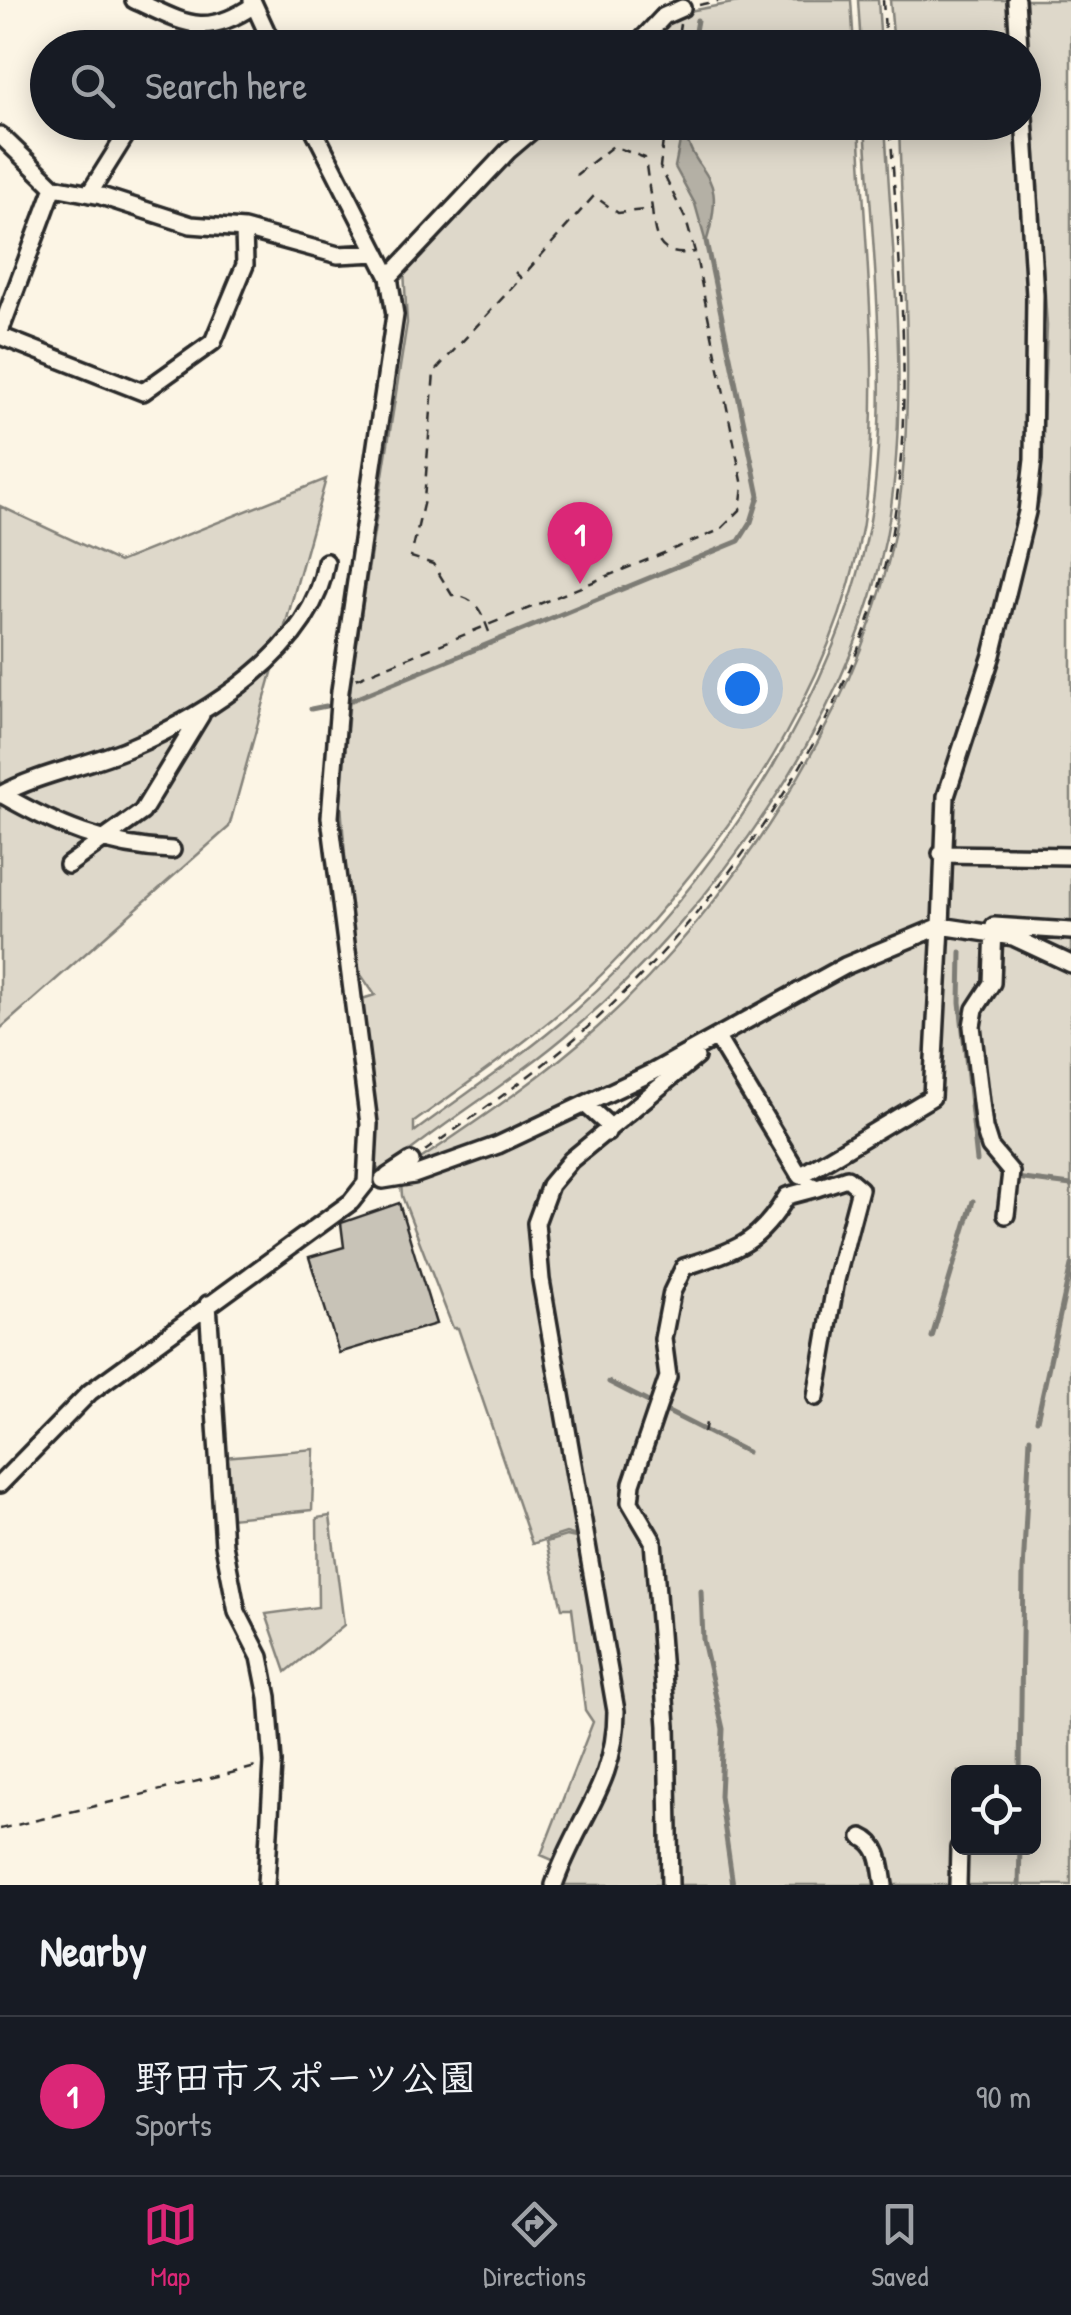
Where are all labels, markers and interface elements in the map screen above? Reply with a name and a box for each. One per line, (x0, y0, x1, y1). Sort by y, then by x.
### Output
search box (30, 30, 1041, 140)
icon: search (65, 58, 120, 113)
text: Search here (145, 59, 307, 111)
pin: 1 (548, 502, 612, 584)
your location (717, 663, 768, 714)
map controls (951, 1765, 1041, 1855)
button: locate (951, 1765, 1041, 1855)
text: Nearby (40, 1922, 147, 1979)
text: 野田市スポーツ公園 (135, 2051, 476, 2103)
text: 1 (67, 2075, 78, 2118)
text: 90 m (976, 2075, 1031, 2118)
text: Sports (135, 2103, 212, 2146)
tab: Map (143, 2197, 198, 2295)
tab: Directions (483, 2197, 586, 2295)
tab: Saved (871, 2197, 928, 2295)

